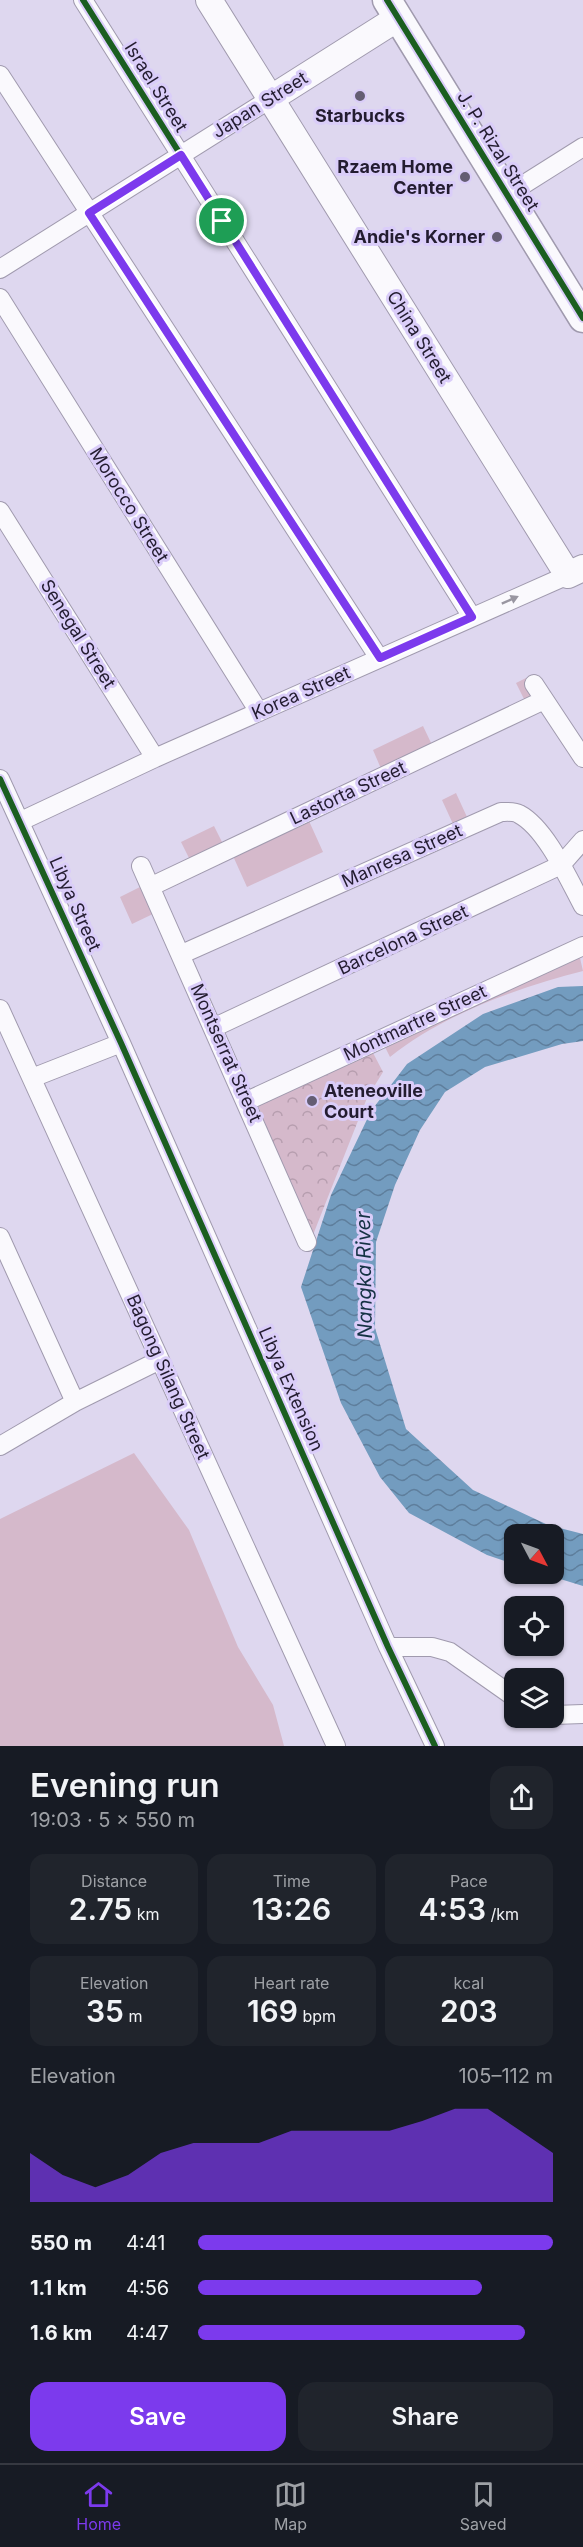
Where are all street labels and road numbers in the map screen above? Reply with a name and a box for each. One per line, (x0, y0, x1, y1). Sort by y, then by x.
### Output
street label: Israel Street (121, 38, 192, 136)
street label: Japan Street (208, 67, 311, 142)
street label: J. P. Rizal Street (453, 87, 544, 215)
street label: China Street (383, 287, 456, 387)
street label: Morocco Street (86, 443, 173, 566)
street label: Senegal Street (37, 575, 120, 692)
street label: Korea Street (248, 661, 353, 724)
street label: Lastorta Street (287, 757, 409, 829)
street label: Manresa Street (338, 820, 465, 891)
street label: Libya Street (45, 853, 106, 954)
street label: Barcelona Street (335, 900, 471, 979)
street label: Montserrat Street (187, 980, 266, 1125)
street label: Montmartre Street (340, 980, 490, 1065)
street label: Bagong Silang Street (123, 1291, 214, 1463)
street label: Libya Extension (255, 1324, 328, 1454)

